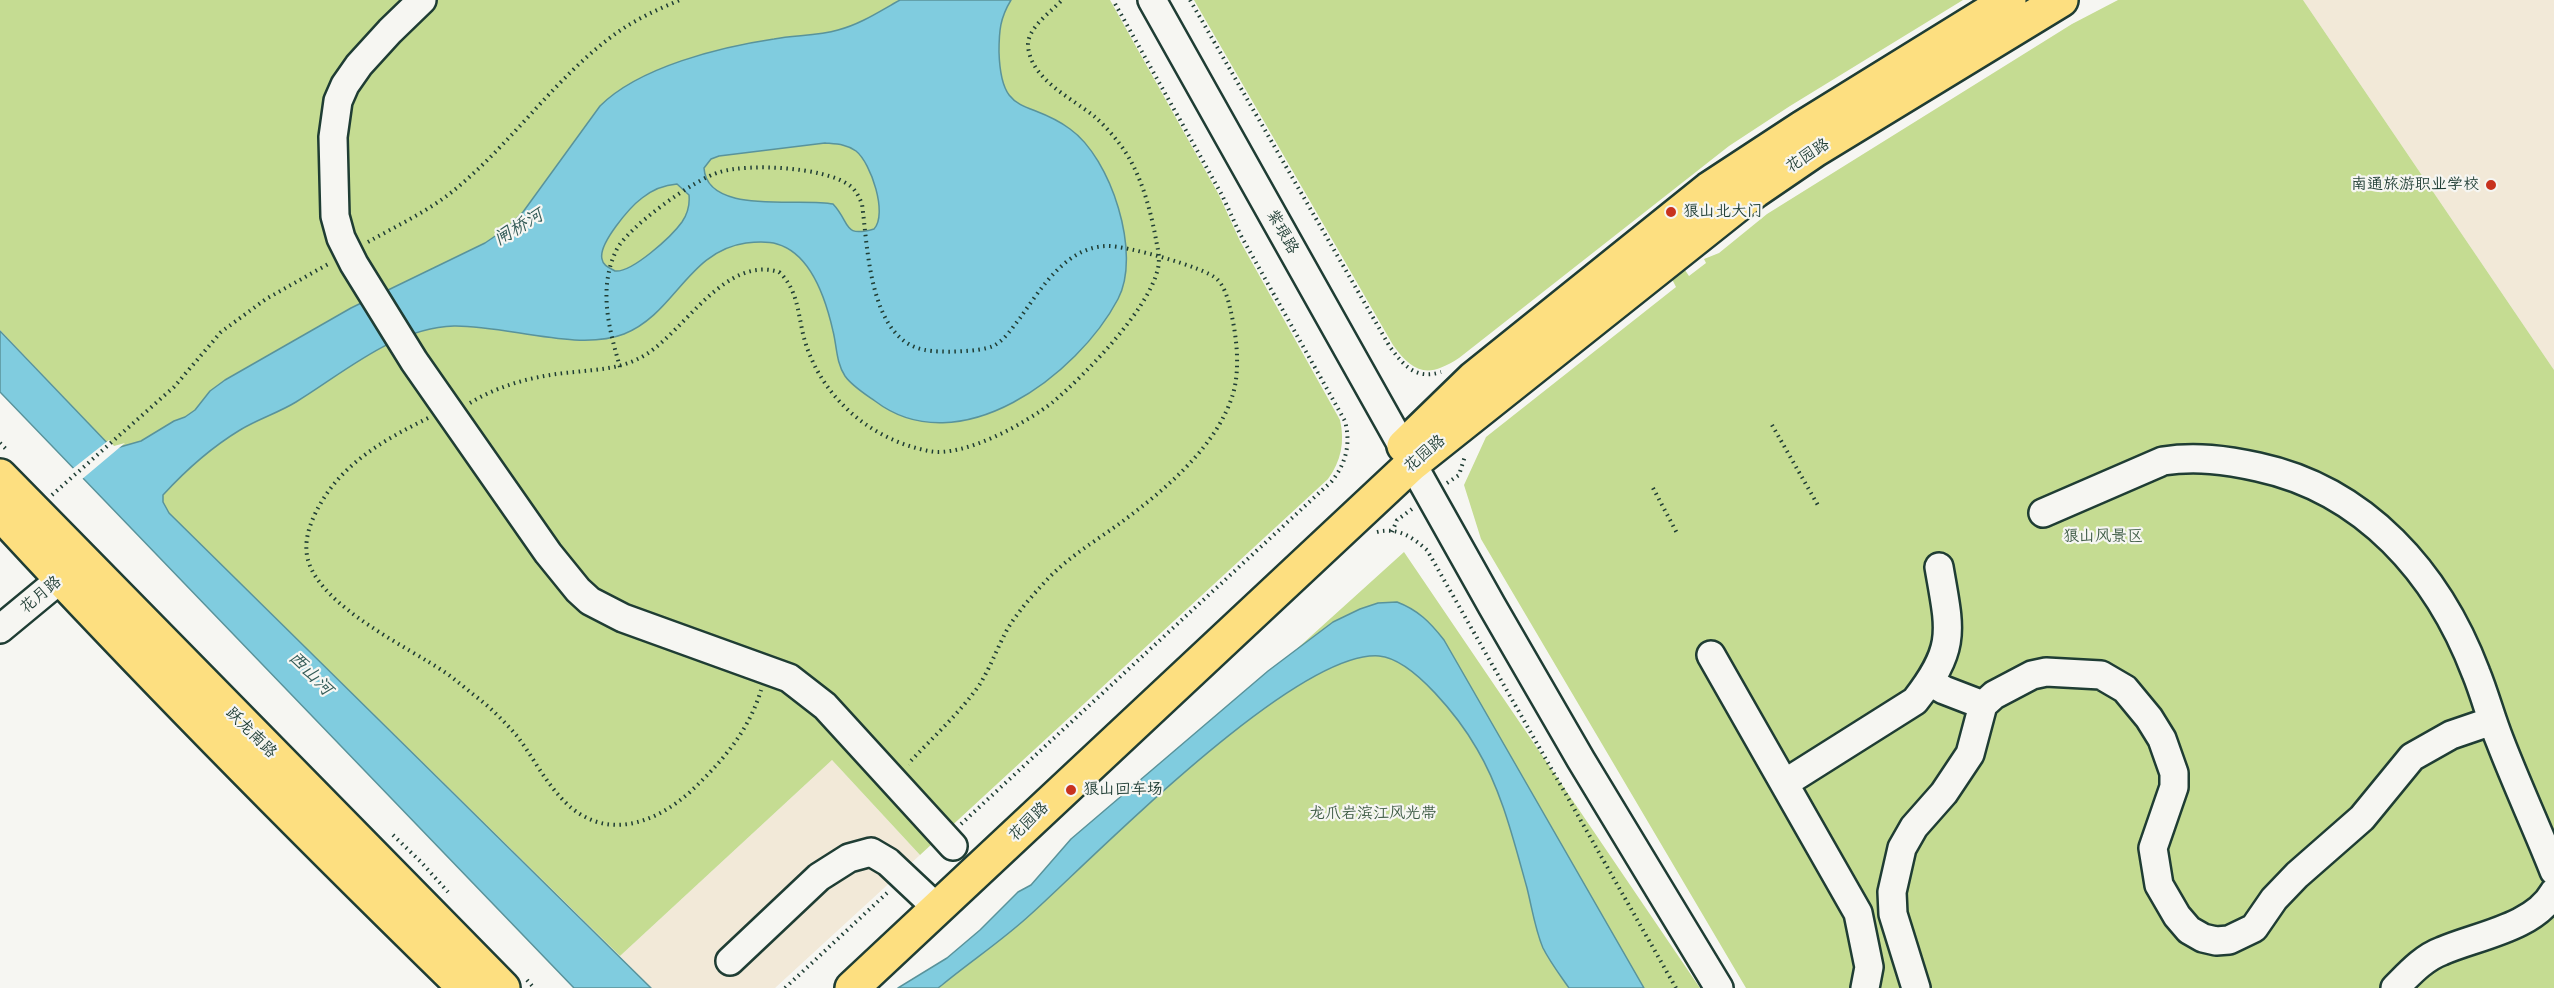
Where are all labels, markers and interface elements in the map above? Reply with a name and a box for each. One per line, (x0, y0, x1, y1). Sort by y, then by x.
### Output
street label: 花园路 (1783, 135, 1833, 177)
place label: 南通旅游职业学校 (2351, 175, 2479, 195)
marker: 南通旅游职业学校 (2484, 178, 2498, 192)
place label: 狼山北大门 (1683, 202, 1763, 222)
water label: 闸桥河 (490, 205, 548, 251)
marker: 狼山北大门 (1664, 205, 1678, 219)
street label: 紫琅路 (1262, 206, 1302, 258)
street label: 花园路 (1400, 431, 1450, 477)
park label: 狼山风景区 (2063, 527, 2143, 547)
street label: 花月路 (16, 572, 66, 618)
water label: 西山河 (283, 647, 337, 701)
street label: 跃龙南路 (222, 704, 280, 762)
place label: 狼山回车场 (1083, 780, 1163, 800)
marker: 狼山回车场 (1064, 783, 1078, 797)
street label: 花园路 (1005, 798, 1053, 846)
park label: 龙爪岩滨江风光带 (1309, 804, 1437, 824)

